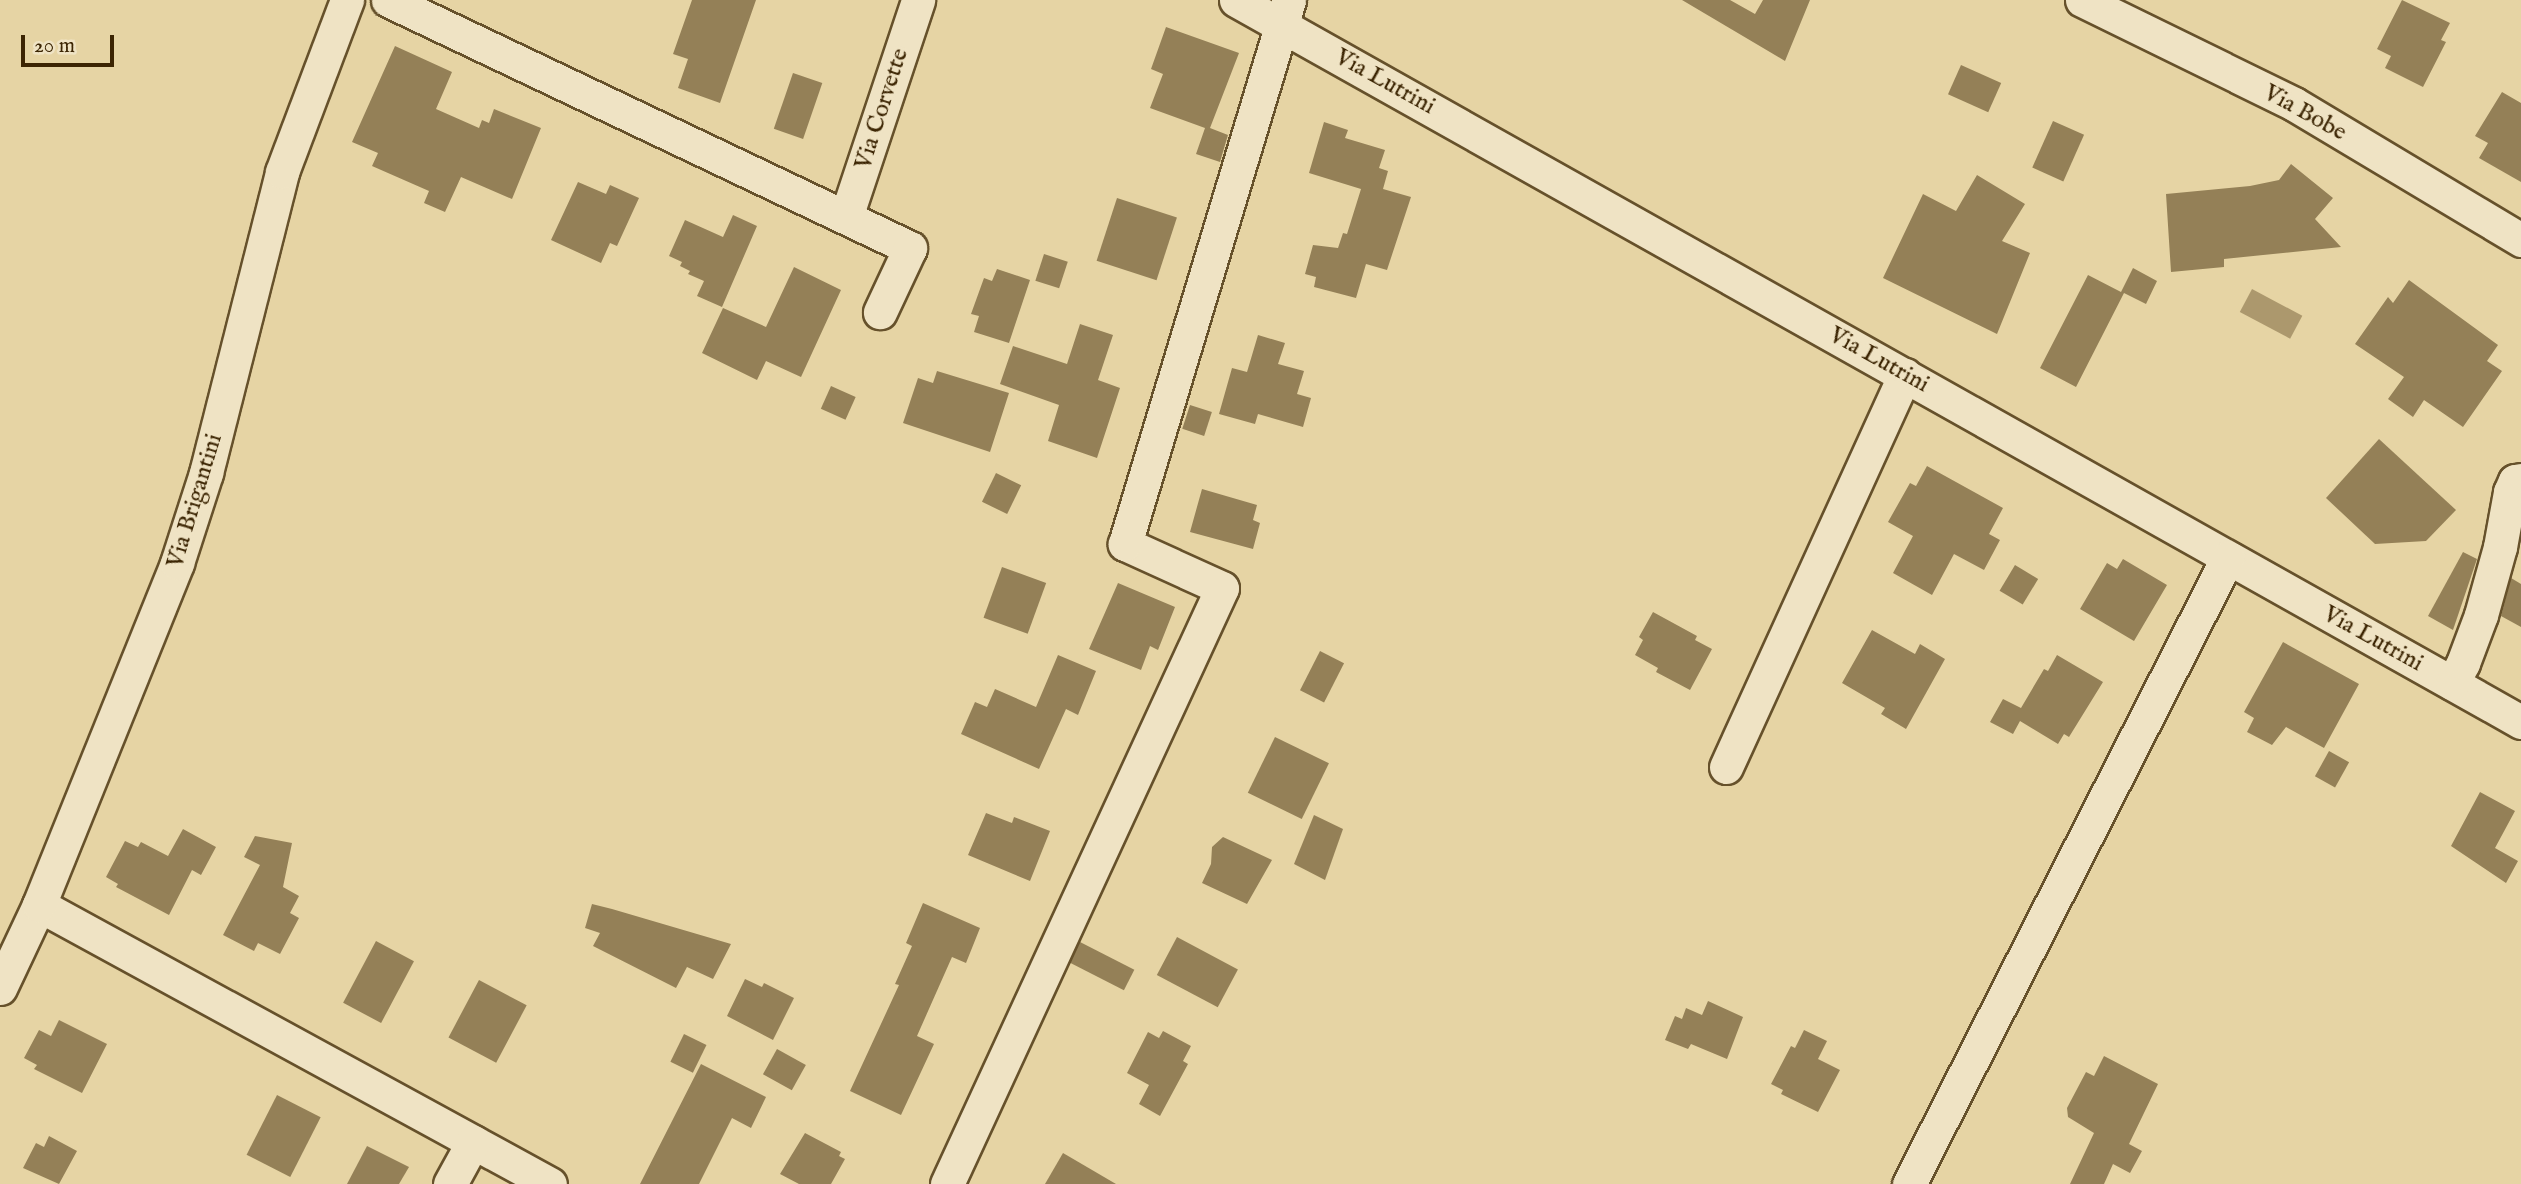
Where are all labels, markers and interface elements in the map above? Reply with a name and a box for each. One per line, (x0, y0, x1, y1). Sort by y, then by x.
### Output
scale bar (24, 21, 117, 65)
text: 20 m (34, 33, 75, 60)
street label: Via Lutrini (1330, 43, 1440, 121)
street label: Via Corvette (849, 45, 915, 173)
street label: Via Bobe (2258, 78, 2352, 148)
street label: Via Lutrini (1824, 321, 1934, 399)
street label: Via Brigantini (161, 430, 229, 572)
street label: Via Lutrini (2318, 600, 2428, 678)

